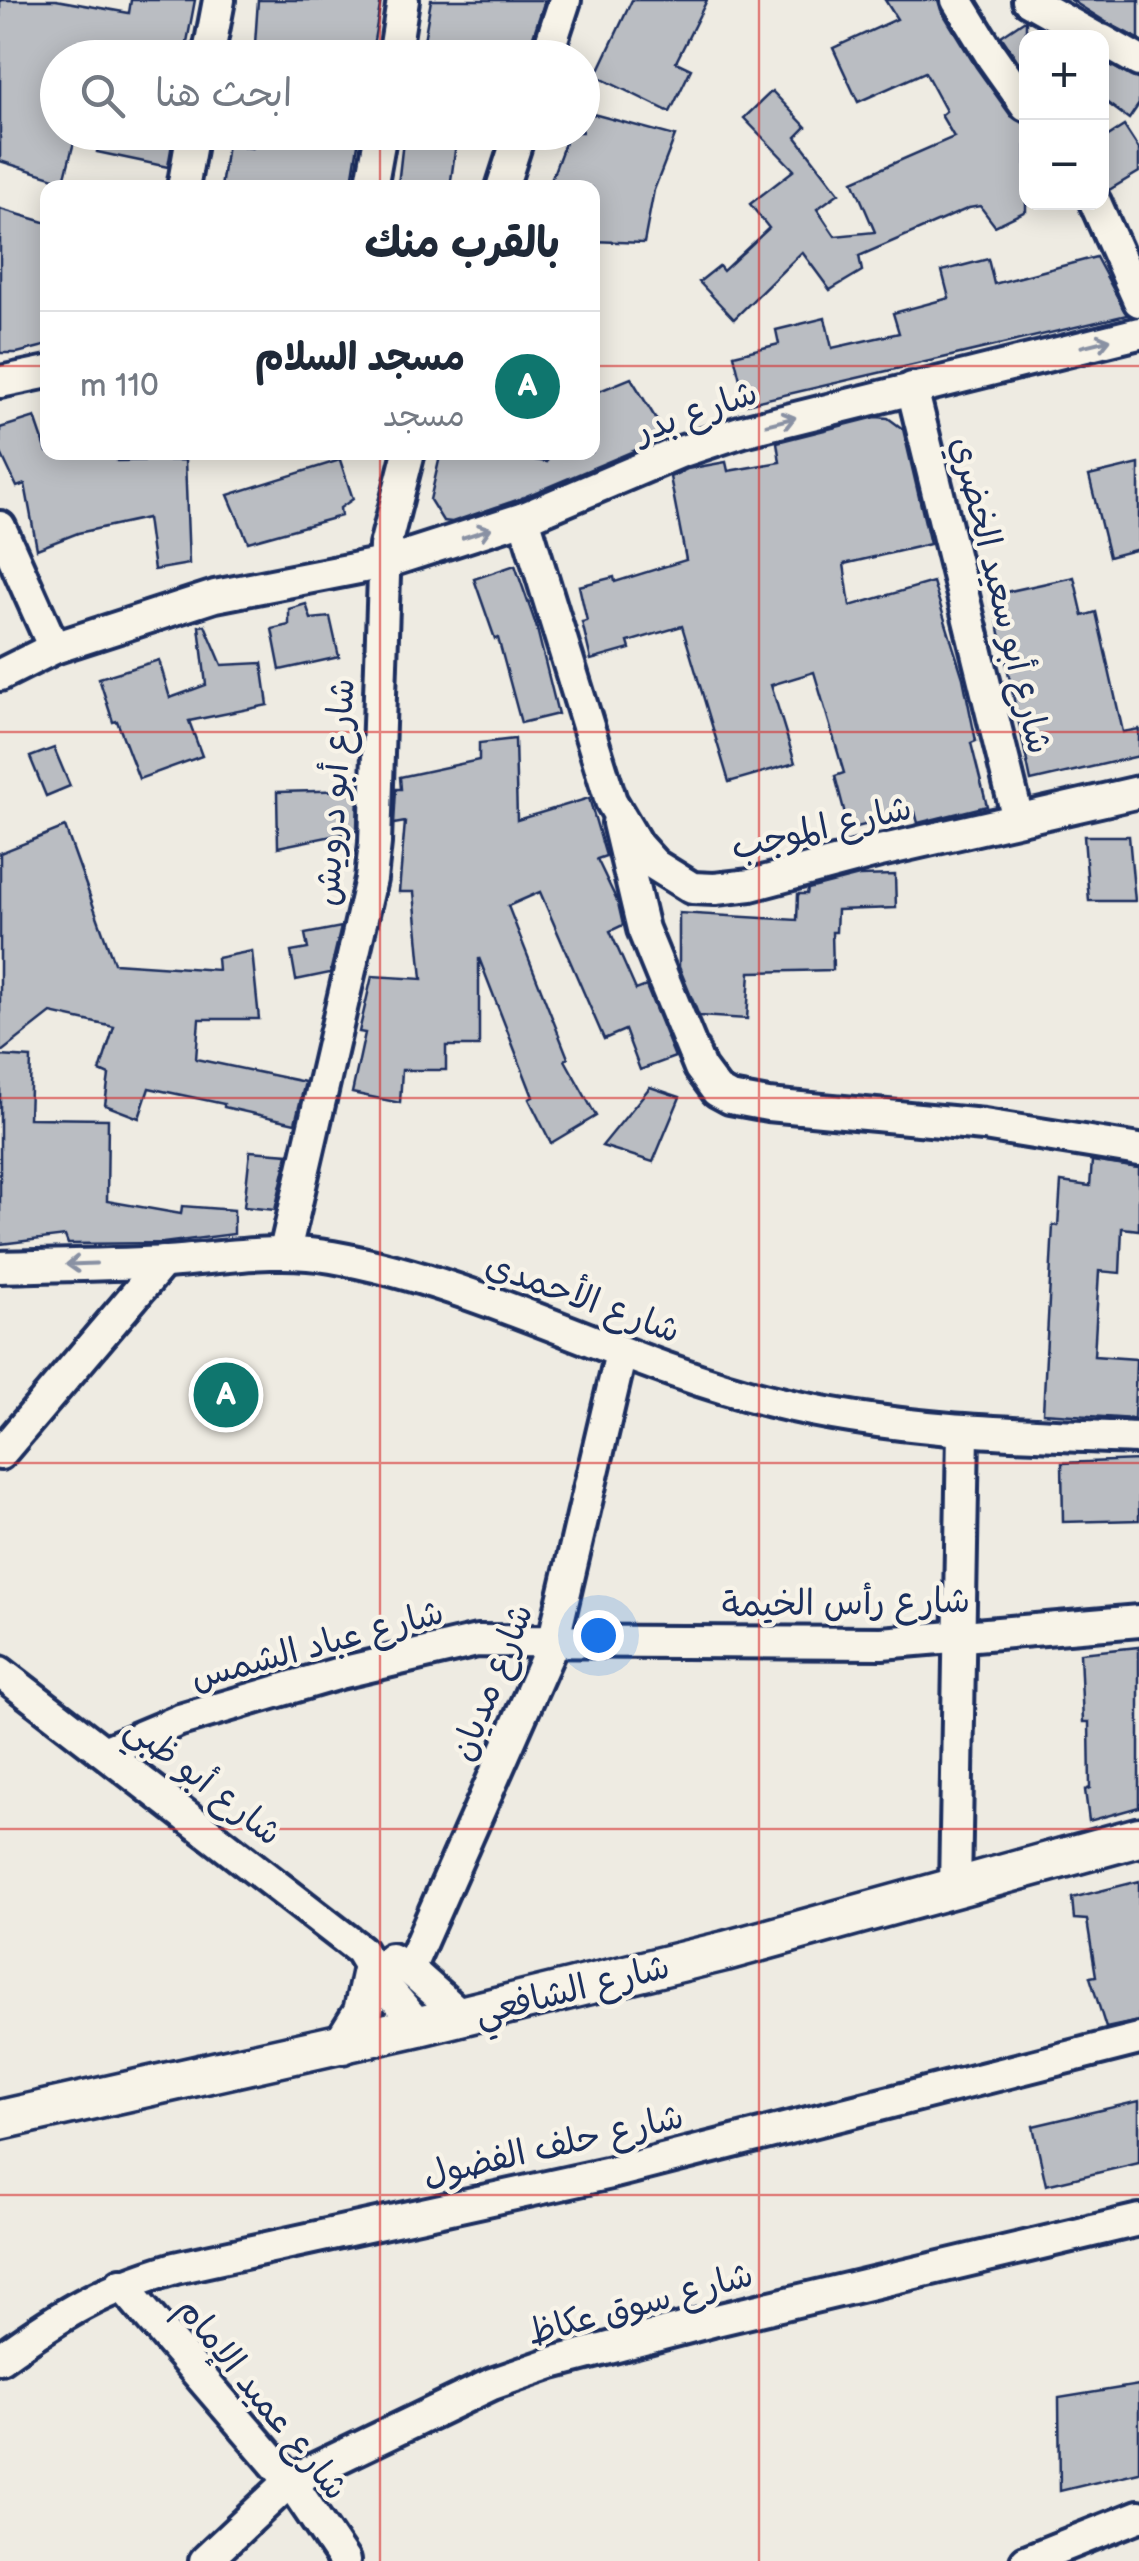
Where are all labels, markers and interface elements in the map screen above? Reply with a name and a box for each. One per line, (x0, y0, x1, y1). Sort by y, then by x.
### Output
map controls (1019, 30, 1109, 210)
button: + (1019, 30, 1109, 120)
search box (40, 40, 600, 150)
icon: search (75, 68, 130, 123)
text: ابحث هنا (155, 72, 292, 117)
button: − (1019, 120, 1109, 210)
text: بالقرب منك (364, 219, 560, 270)
one-way arrow (1079, 333, 1111, 351)
text: مسجد السلام (255, 336, 465, 381)
text: 110 m (80, 367, 159, 406)
text: A (518, 367, 537, 406)
street label: شارع بدر (627, 371, 764, 456)
text: مسجد (383, 397, 465, 436)
one-way arrow (765, 411, 796, 430)
street label: شارع أبو سعيد الخضري (938, 432, 1061, 759)
one-way arrow (460, 523, 492, 541)
street label: شارع أبو درويش (306, 677, 367, 908)
street label: شارع الموجب (727, 787, 916, 872)
street label: شارع الأحمدي (479, 1241, 687, 1355)
one-way arrow (66, 1255, 98, 1274)
pin: A (194, 1358, 258, 1432)
street label: شارع رأس الخيمة (722, 1580, 971, 1629)
street label: شارع عباد الشمس (186, 1591, 449, 1702)
street label: شارع مديان (441, 1598, 545, 1768)
your location (573, 1610, 624, 1661)
street label: شارع أبو ظبي (111, 1707, 290, 1862)
street label: شارع الشافعي (470, 1945, 676, 2043)
street label: شارع حلف الفضول (419, 2096, 688, 2199)
street label: شارع سوق عكاظ (523, 2254, 758, 2357)
street label: شارع عميد الإمام (164, 2289, 357, 2512)

